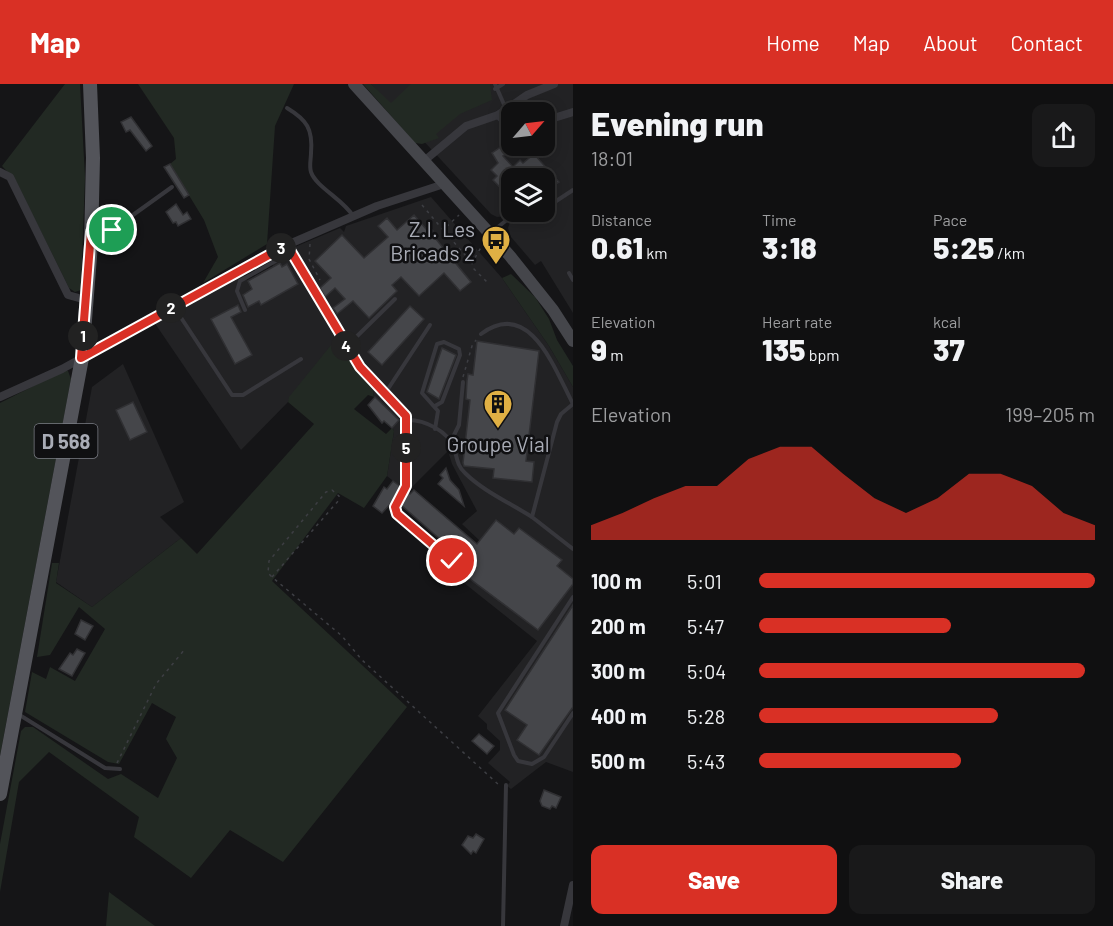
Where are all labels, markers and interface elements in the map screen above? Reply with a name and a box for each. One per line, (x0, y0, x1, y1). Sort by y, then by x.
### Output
text: Map (30, 25, 81, 59)
text: Home (766, 30, 820, 55)
text: Map (853, 30, 890, 55)
text: About (923, 30, 978, 55)
text: Contact (1011, 30, 1083, 55)
north arrow (501, 102, 555, 156)
map controls (501, 102, 555, 222)
text: Evening run (591, 103, 764, 143)
button: share (1032, 104, 1095, 167)
text: 18:01 (591, 146, 633, 170)
button: layers (501, 168, 555, 222)
pin (86, 204, 137, 255)
text: Distance (591, 210, 652, 229)
text: Time (762, 210, 797, 229)
text: Pace (933, 210, 967, 229)
icon: arrive (95, 213, 128, 246)
place label: Z.I. Les Bricads 2 (390, 216, 475, 265)
bus stop icon: Z.I. Les Bricads 2 (480, 224, 512, 266)
text: 0.61 (591, 229, 643, 265)
text: 3:18 (762, 229, 817, 265)
text: 5:25 (933, 229, 994, 265)
pin: 3 (266, 233, 296, 263)
text: 3 (277, 238, 285, 257)
text: km (643, 243, 668, 262)
text: /km (994, 243, 1025, 262)
pin: 2 (156, 293, 186, 323)
text: 2 (167, 298, 175, 317)
text: Elevation (591, 312, 655, 331)
text: Heart rate (762, 312, 832, 331)
text: kcal (933, 312, 961, 331)
pin: 1 (68, 321, 98, 351)
text: 1 (80, 326, 86, 345)
pin: 4 (331, 331, 361, 361)
text: 9 (591, 331, 607, 367)
text: 135 (762, 331, 806, 367)
text: 37 (933, 331, 965, 367)
text: 4 (341, 336, 351, 355)
text: m (607, 345, 623, 364)
text: bpm (806, 345, 840, 364)
building icon: Groupe Vial (482, 388, 514, 430)
text: Elevation (591, 402, 672, 426)
text: 199–205 m (1005, 402, 1095, 426)
road number: D 568 (34, 424, 98, 458)
place label: Groupe Vial (446, 431, 550, 456)
pin: 5 (391, 433, 421, 463)
text: 5 (402, 438, 410, 457)
pin (426, 535, 477, 586)
icon: check (435, 544, 468, 577)
text: 100 m (591, 569, 642, 593)
text: 5:01 (687, 569, 722, 593)
text: 200 m (591, 614, 646, 638)
text: 5:47 (687, 614, 724, 638)
text: 300 m (591, 659, 645, 683)
text: 5:04 (687, 659, 726, 683)
text: 400 m (591, 704, 647, 728)
text: 5:28 (687, 704, 725, 728)
text: 500 m (591, 749, 645, 773)
text: 5:43 (687, 749, 725, 773)
button: Save (591, 845, 837, 914)
button: Share (849, 845, 1095, 914)

